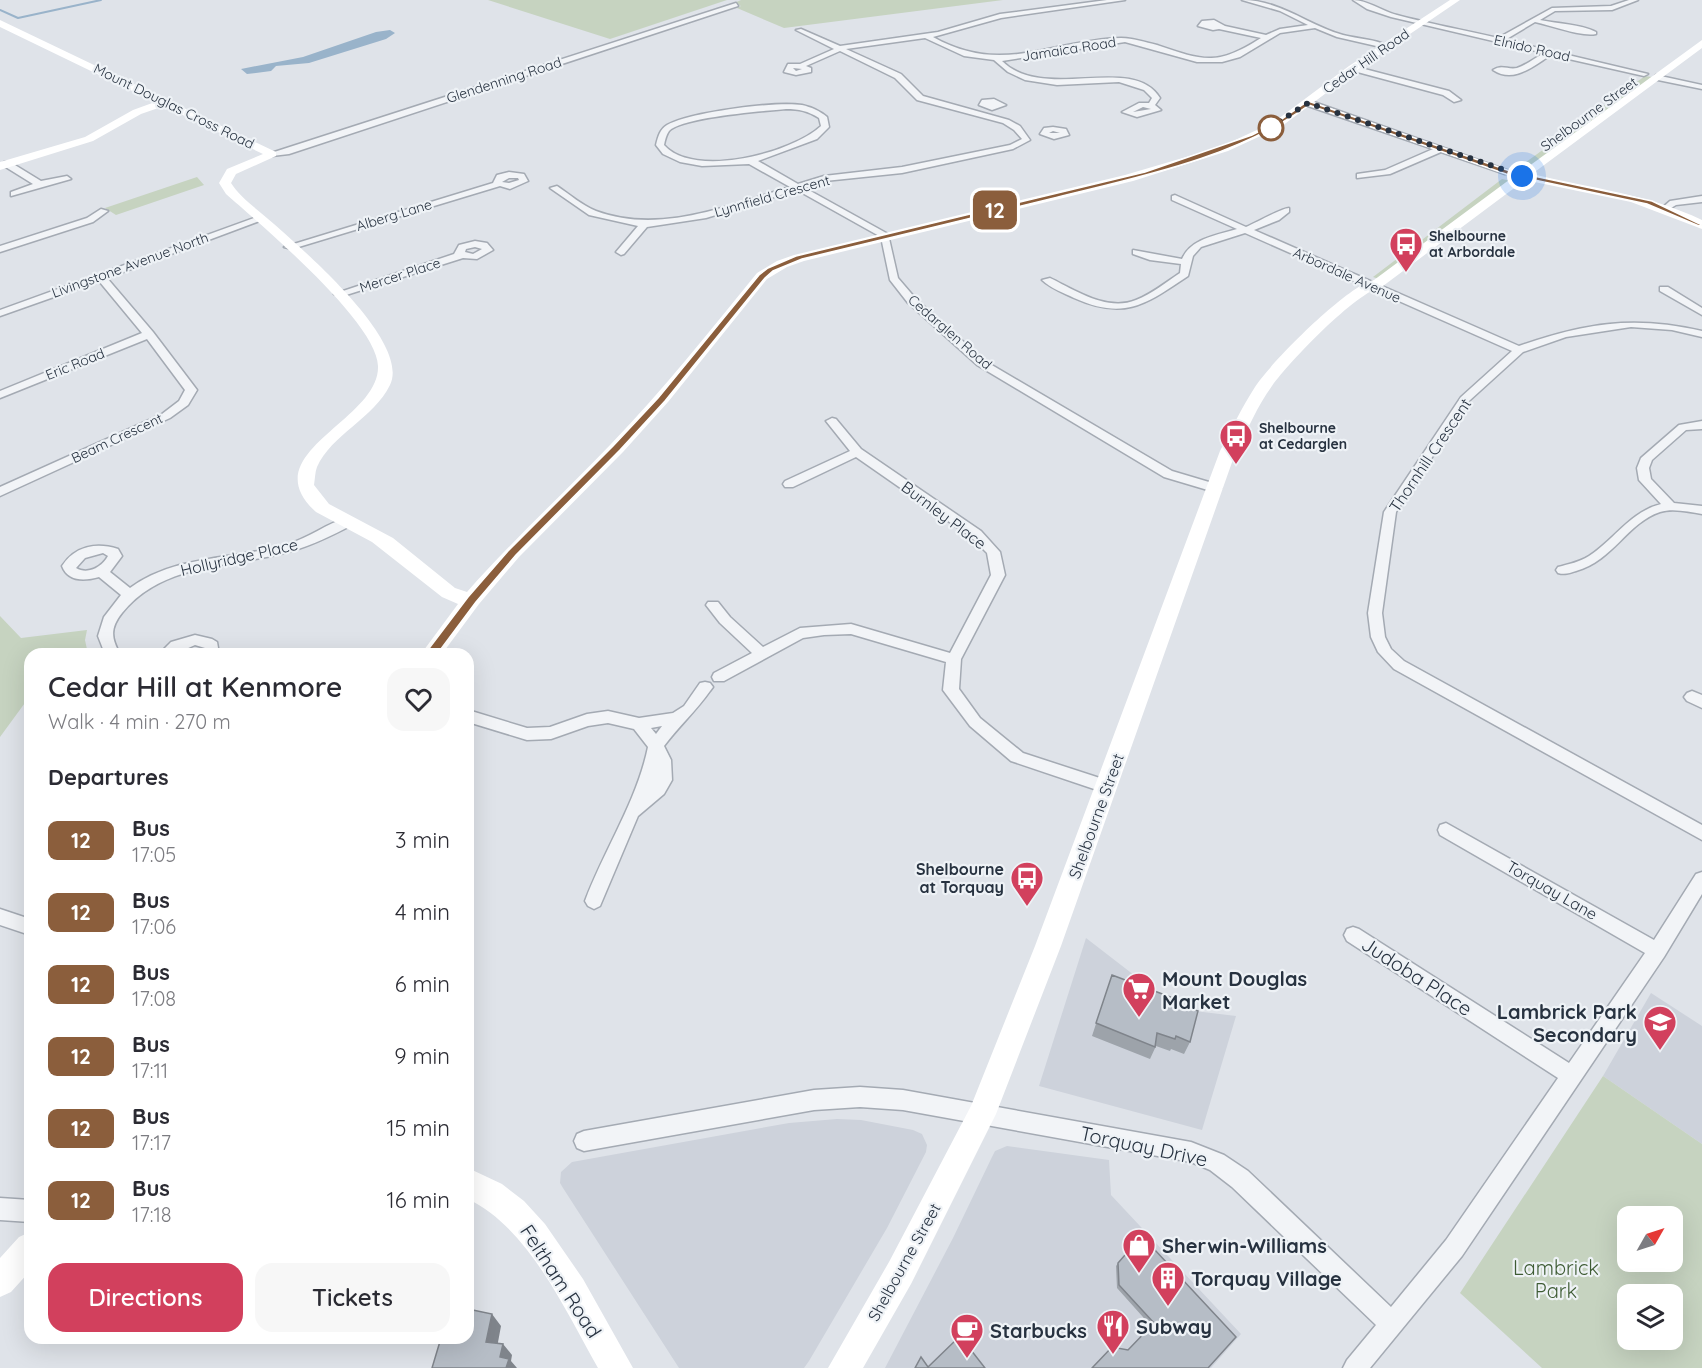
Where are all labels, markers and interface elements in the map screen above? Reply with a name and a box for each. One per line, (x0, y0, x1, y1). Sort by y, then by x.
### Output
street label: Cedar Hill Road (1319, 25, 1413, 97)
street label: Elnido Road (1492, 30, 1572, 66)
street label: Jamaica Road (1021, 33, 1117, 65)
street label: Glendenning Road (444, 53, 564, 107)
street label: Mount Douglas Cross Road (91, 59, 257, 153)
street label: Shelbourne Street (1537, 73, 1641, 155)
unlabelled marker (1258, 115, 1284, 141)
your location (1507, 161, 1537, 191)
street label: Lynnfield Crescent (712, 171, 832, 221)
line badge: 12 (968, 190, 1022, 230)
street label: Alberg Lane (354, 195, 434, 235)
text: 12 (985, 197, 1005, 223)
bus stop icon: Shelbourne at Arbordale (1388, 226, 1424, 273)
place label: Shelbourne at Arbordale (1429, 227, 1515, 261)
street label: Livingstone Avenue North (49, 228, 211, 302)
street label: Arbordale Avenue (1290, 243, 1404, 307)
street label: Mercer Place (357, 253, 443, 297)
street label: Cedarglen Road (904, 291, 996, 373)
street label: Eric Road (43, 344, 107, 384)
street label: Thornhill Crescent (1385, 394, 1475, 516)
street label: Beam Crescent (68, 409, 166, 467)
bus stop icon: Shelbourne at Cedarglen (1218, 418, 1254, 465)
place label: Shelbourne at Cedarglen (1259, 419, 1347, 453)
street label: Burnley Place (898, 477, 990, 553)
street label: Hollyridge Place (178, 534, 300, 580)
button: heart (387, 668, 450, 731)
text: Cedar Hill at Kenmore (48, 669, 342, 704)
text: Walk · 4 min · 270 m (48, 709, 231, 734)
street label: Shelbourne Street (1064, 751, 1128, 881)
text: Departures (48, 763, 169, 791)
text: Bus (132, 814, 170, 842)
text: 3 min (395, 826, 450, 854)
text: 12 (71, 827, 91, 853)
text: 17:05 (132, 842, 176, 867)
street label: Torquay Lane (1503, 856, 1601, 924)
place label: Shelbourne at Torquay (916, 859, 1004, 897)
bus stop icon: Shelbourne at Torquay (1009, 860, 1045, 907)
text: Bus (132, 886, 170, 914)
text: 4 min (395, 898, 450, 926)
text: 12 (71, 899, 91, 925)
text: 17:06 (132, 914, 176, 939)
street label: Judoba Place (1357, 931, 1477, 1021)
text: Bus (132, 958, 170, 986)
place label: Mount Douglas Market (1162, 966, 1307, 1014)
text: 6 min (395, 970, 450, 998)
text: 12 (71, 971, 91, 997)
supermarket icon: Mount Douglas Market (1121, 971, 1157, 1018)
text: 17:08 (132, 986, 176, 1011)
place label: Lambrick Park Secondary (1497, 999, 1637, 1047)
school or university icon: Lambrick Park Secondary (1642, 1004, 1678, 1051)
text: Bus (132, 1030, 170, 1058)
text: 9 min (394, 1042, 450, 1070)
text: 12 (71, 1043, 91, 1069)
text: 17:11 (132, 1058, 168, 1083)
text: Bus (132, 1102, 170, 1130)
text: 15 min (386, 1114, 450, 1142)
text: 12 (71, 1115, 91, 1141)
street label: Torquay Drive (1078, 1120, 1210, 1172)
text: 17:17 (132, 1130, 171, 1155)
text: Bus (132, 1174, 170, 1202)
text: 16 min (387, 1186, 450, 1214)
text: 12 (71, 1187, 91, 1213)
street label: Shelbourne Street (863, 1200, 945, 1324)
text: 17:18 (132, 1202, 172, 1227)
north arrow (1617, 1206, 1683, 1272)
map controls (1617, 1206, 1683, 1350)
street label: Feltham Road (515, 1219, 607, 1343)
shop icon: Sherwin-Williams (1121, 1227, 1157, 1274)
place label: Sherwin-Williams (1162, 1233, 1327, 1258)
park label: Lambrick Park (1513, 1255, 1599, 1303)
building icon: Torquay Village (1150, 1260, 1186, 1307)
button: Directions (48, 1263, 243, 1332)
button: Tickets (255, 1263, 450, 1332)
place label: Torquay Village (1191, 1266, 1342, 1291)
button: layers (1617, 1284, 1683, 1350)
restaurant icon: Subway (1095, 1308, 1131, 1355)
cafe icon: Starbucks (949, 1312, 985, 1359)
place label: Subway (1136, 1314, 1212, 1339)
place label: Starbucks (990, 1318, 1087, 1343)

